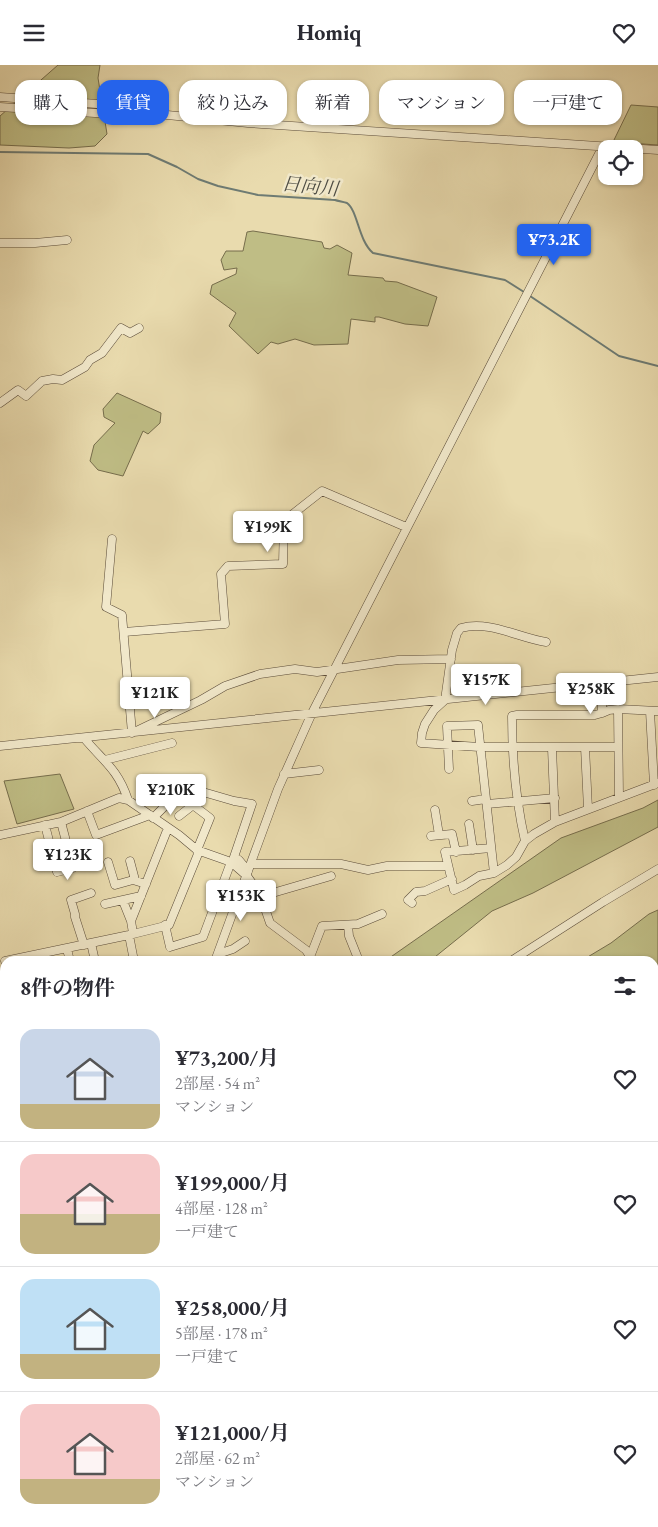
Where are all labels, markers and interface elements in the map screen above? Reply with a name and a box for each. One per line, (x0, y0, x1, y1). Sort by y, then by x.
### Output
text: Homiq (297, 18, 361, 47)
icon: menu (20, 19, 48, 47)
icon: heart (610, 19, 638, 47)
chip: 購入 (15, 80, 87, 125)
chip: 賃貸 (97, 80, 169, 125)
chip: 絞り込み (179, 80, 287, 125)
chip: 新着 (297, 80, 369, 125)
chip: マンション (379, 80, 504, 125)
chip: 一戸建て (514, 80, 622, 125)
map controls (598, 140, 643, 185)
button: locate (598, 140, 643, 185)
water label: 日向川 (280, 171, 342, 202)
pin: ¥73.2K (513, 223, 595, 266)
text: ¥73.2K (528, 229, 580, 250)
pin: ¥199K (233, 511, 303, 553)
text: ¥199K (244, 516, 292, 537)
pin: ¥157K (451, 663, 521, 706)
text: ¥157K (462, 669, 510, 690)
pin: ¥258K (556, 673, 626, 715)
pin: ¥121K (120, 677, 190, 719)
text: ¥258K (567, 678, 615, 699)
text: ¥121K (131, 682, 179, 703)
pin: ¥210K (136, 773, 206, 816)
text: ¥210K (147, 779, 195, 800)
pin: ¥123K (33, 839, 103, 881)
text: ¥123K (44, 844, 92, 865)
pin: ¥153K (206, 879, 276, 922)
text: ¥153K (217, 885, 265, 906)
icon: filters (611, 972, 639, 1000)
text: 8件の物件 (20, 974, 115, 1001)
text: ¥73,200/月 (175, 1044, 279, 1071)
icon: home (60, 1049, 120, 1109)
icon: heart (611, 1065, 639, 1093)
text: 2部屋 · 54 m² (175, 1073, 260, 1094)
text: マンション (175, 1096, 254, 1117)
text: ¥199,000/月 (175, 1169, 290, 1196)
icon: home (60, 1174, 120, 1234)
icon: heart (611, 1190, 639, 1218)
text: 4部屋 · 128 m² (175, 1198, 268, 1219)
text: 一戸建て (175, 1221, 239, 1242)
text: ¥258,000/月 (175, 1294, 290, 1321)
icon: home (60, 1299, 120, 1359)
icon: heart (611, 1315, 639, 1343)
text: 5部屋 · 178 m² (175, 1323, 268, 1344)
text: 一戸建て (175, 1346, 239, 1367)
text: ¥121,000/月 (175, 1419, 290, 1446)
icon: home (60, 1424, 120, 1484)
icon: heart (611, 1440, 639, 1468)
text: 2部屋 · 62 m² (175, 1448, 260, 1469)
text: マンション (175, 1471, 254, 1492)

